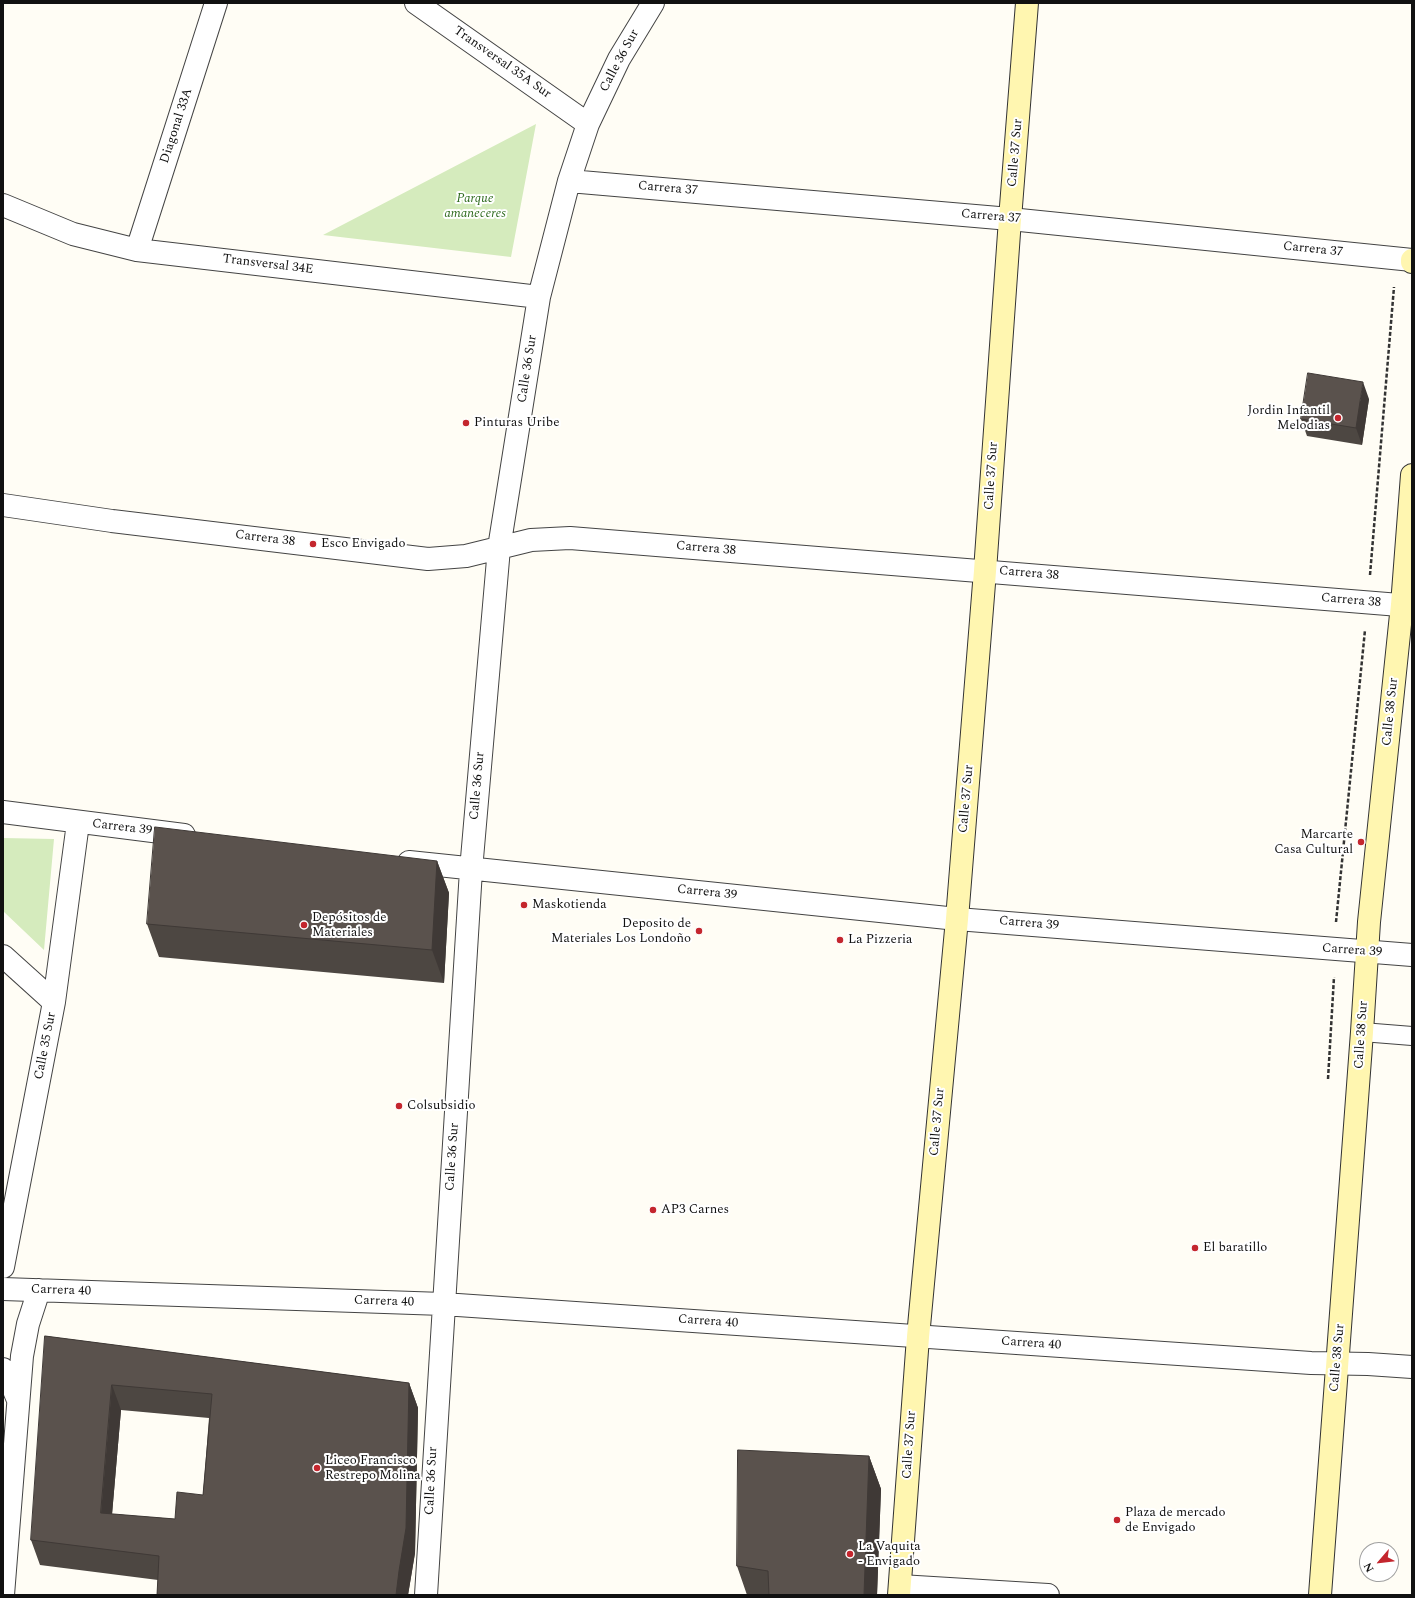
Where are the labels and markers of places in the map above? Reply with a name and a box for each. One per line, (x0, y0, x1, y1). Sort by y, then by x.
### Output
place label: Jordin Infantil Melodias (1247, 403, 1330, 434)
marker: Jordin Infantil Melodias (1333, 413, 1343, 423)
place label: Pinturas Uribe (474, 415, 559, 431)
marker: Pinturas Uribe (461, 418, 471, 428)
place label: Esco Envigado (321, 536, 405, 552)
marker: Esco Envigado (308, 539, 318, 549)
place label: Marcarte Casa Cultural (1274, 827, 1353, 858)
marker: Marcarte Casa Cultural (1356, 837, 1366, 847)
place label: Maskotienda (532, 897, 607, 913)
marker: Maskotienda (519, 900, 529, 910)
place label: Depósitos de Materiales (312, 910, 387, 941)
place label: Deposito de Materiales Los Londoño (551, 916, 691, 947)
marker: Depósitos de Materiales (299, 920, 309, 930)
marker: Deposito de Materiales Los Londoño (694, 926, 704, 936)
place label: La Pizzeria (848, 932, 912, 948)
marker: La Pizzeria (835, 935, 845, 945)
place label: Colsubsidio (407, 1098, 476, 1114)
marker: Colsubsidio (394, 1101, 404, 1111)
place label: AP3 Carnes (661, 1202, 729, 1218)
marker: AP3 Carnes (648, 1205, 658, 1215)
place label: El baratillo (1203, 1240, 1267, 1256)
marker: El baratillo (1190, 1243, 1200, 1253)
place label: Liceo Francisco Restrepo Molina (325, 1453, 420, 1484)
marker: Liceo Francisco Restrepo Molina (312, 1463, 322, 1473)
place label: Plaza de mercado de Envigado (1125, 1505, 1226, 1536)
marker: Plaza de mercado de Envigado (1112, 1515, 1122, 1525)
place label: La Vaquita - Envigado (858, 1539, 921, 1570)
marker: La Vaquita - Envigado (845, 1549, 855, 1559)

